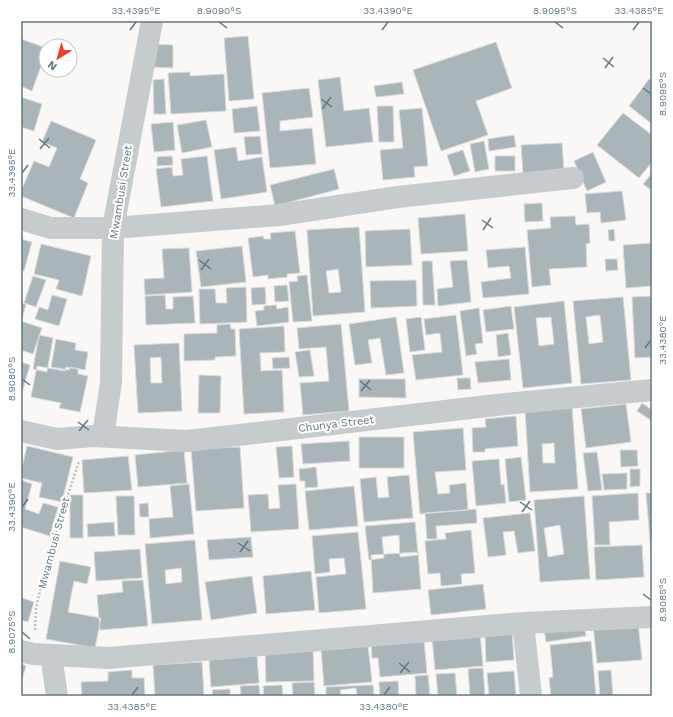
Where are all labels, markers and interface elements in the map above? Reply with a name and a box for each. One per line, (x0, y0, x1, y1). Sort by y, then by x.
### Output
text: 33.4395°E (111, 5, 161, 16)
text: 8.9090°S (197, 5, 241, 16)
text: 33.4390°E (363, 5, 413, 16)
text: 8.9095°S (533, 5, 577, 16)
text: 33.4385°E (614, 5, 664, 16)
north arrow (38, 38, 78, 78)
text: N (45, 58, 59, 73)
text: 8.9095°S (657, 72, 668, 116)
street label: Mwambusi Street (107, 144, 135, 240)
text: 33.4395°E (6, 148, 17, 198)
text: 33.4380°E (657, 315, 668, 365)
text: 8.9080°S (6, 357, 17, 401)
street label: Chunya Street (297, 413, 375, 435)
text: 33.4390°E (6, 482, 17, 532)
street label: Mwambusi Street (35, 495, 73, 590)
text: 8.9085°S (657, 578, 668, 622)
text: 8.9075°S (6, 610, 17, 654)
text: 33.4385°E (107, 701, 157, 712)
text: 33.4380°E (359, 701, 409, 712)

